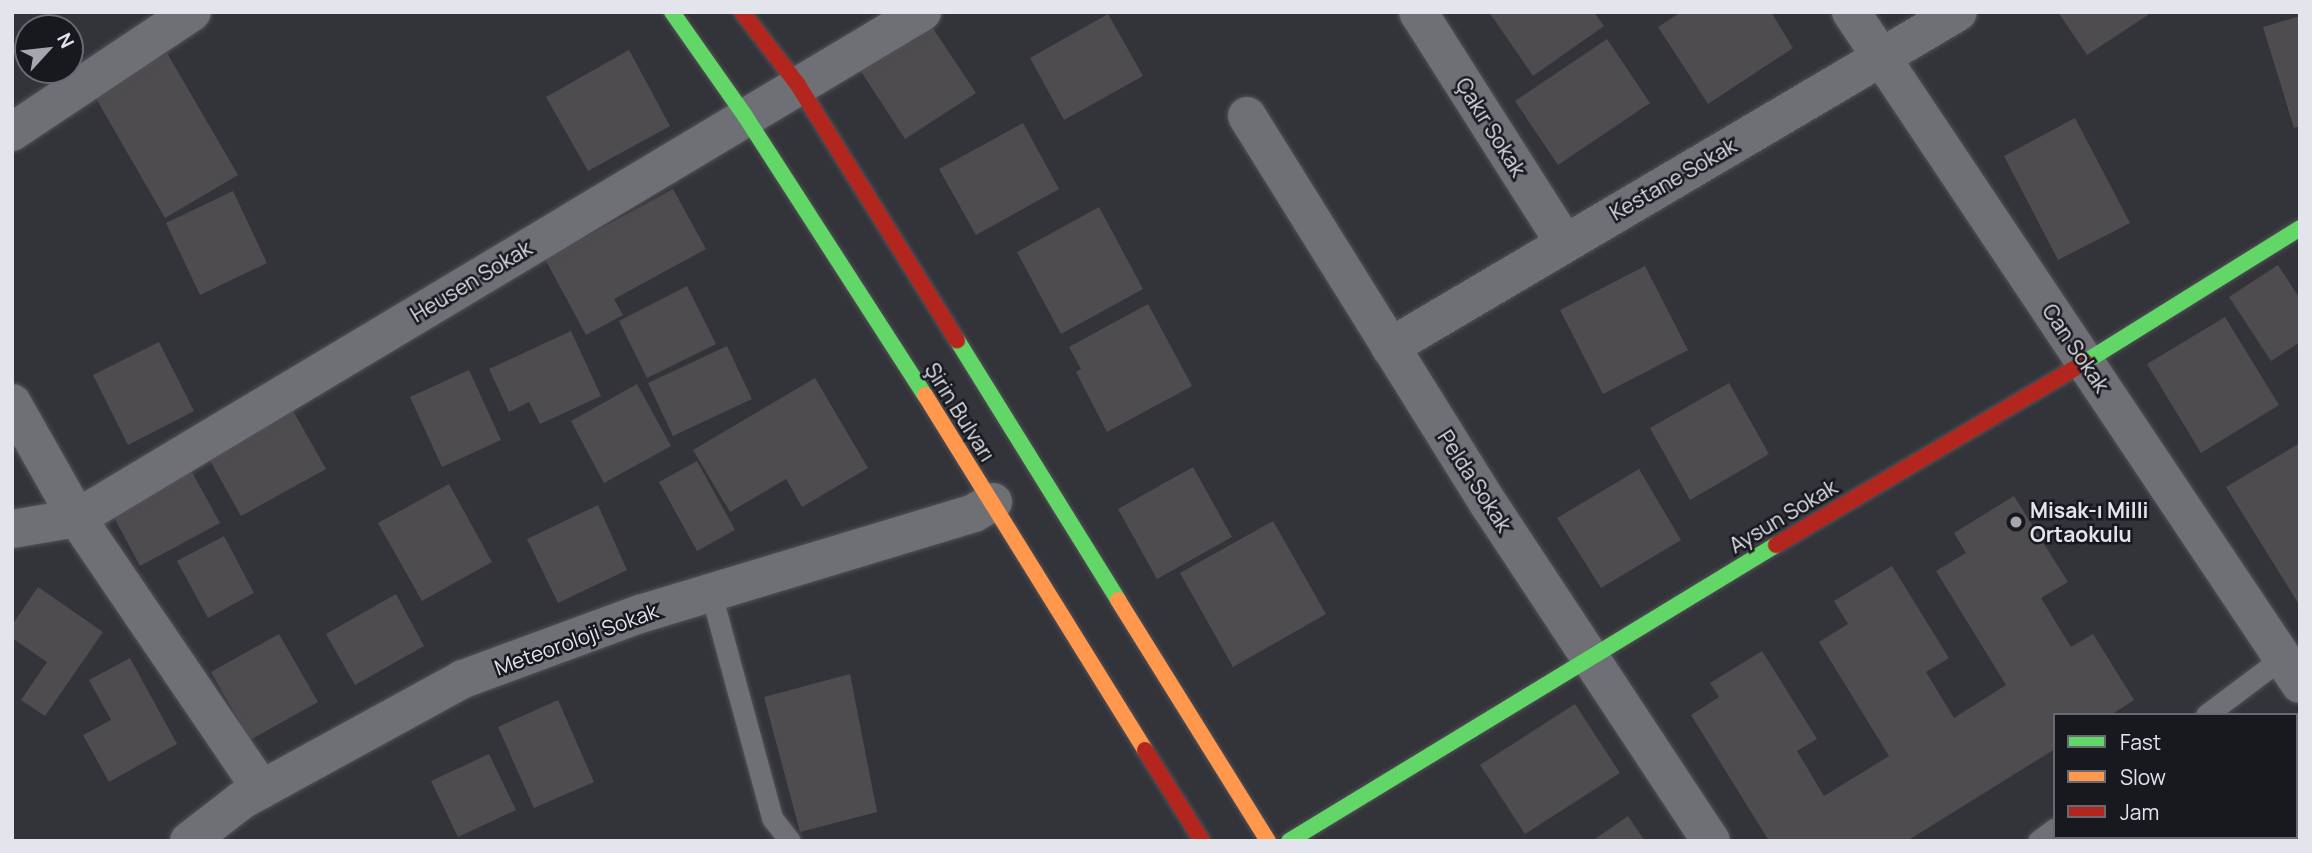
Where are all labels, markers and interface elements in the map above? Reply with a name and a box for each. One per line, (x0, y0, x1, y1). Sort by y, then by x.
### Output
north arrow (14, 14, 84, 84)
text: N (51, 28, 81, 52)
street label: Çakır Sokak (1451, 73, 1531, 181)
street label: Kestane Sokak (1605, 133, 1741, 225)
street label: Heusen Sokak (406, 235, 536, 327)
street label: Can Sokak (2037, 299, 2115, 397)
street label: Şirin Bulvarı (920, 358, 1000, 466)
street label: Pelda Sokak (1433, 426, 1517, 536)
street label: Aysun Sokak (1724, 474, 1842, 558)
place label: Misak-ı Milli Ortaokulu (2030, 497, 2148, 547)
marker: Misak-ı Milli Ortaokulu (2008, 514, 2024, 530)
street label: Meteoroloji Sokak (491, 598, 661, 680)
legend (2053, 713, 2298, 839)
text: Fast (2120, 728, 2161, 756)
text: Slow (2120, 763, 2166, 791)
text: Jam (2120, 798, 2159, 826)

